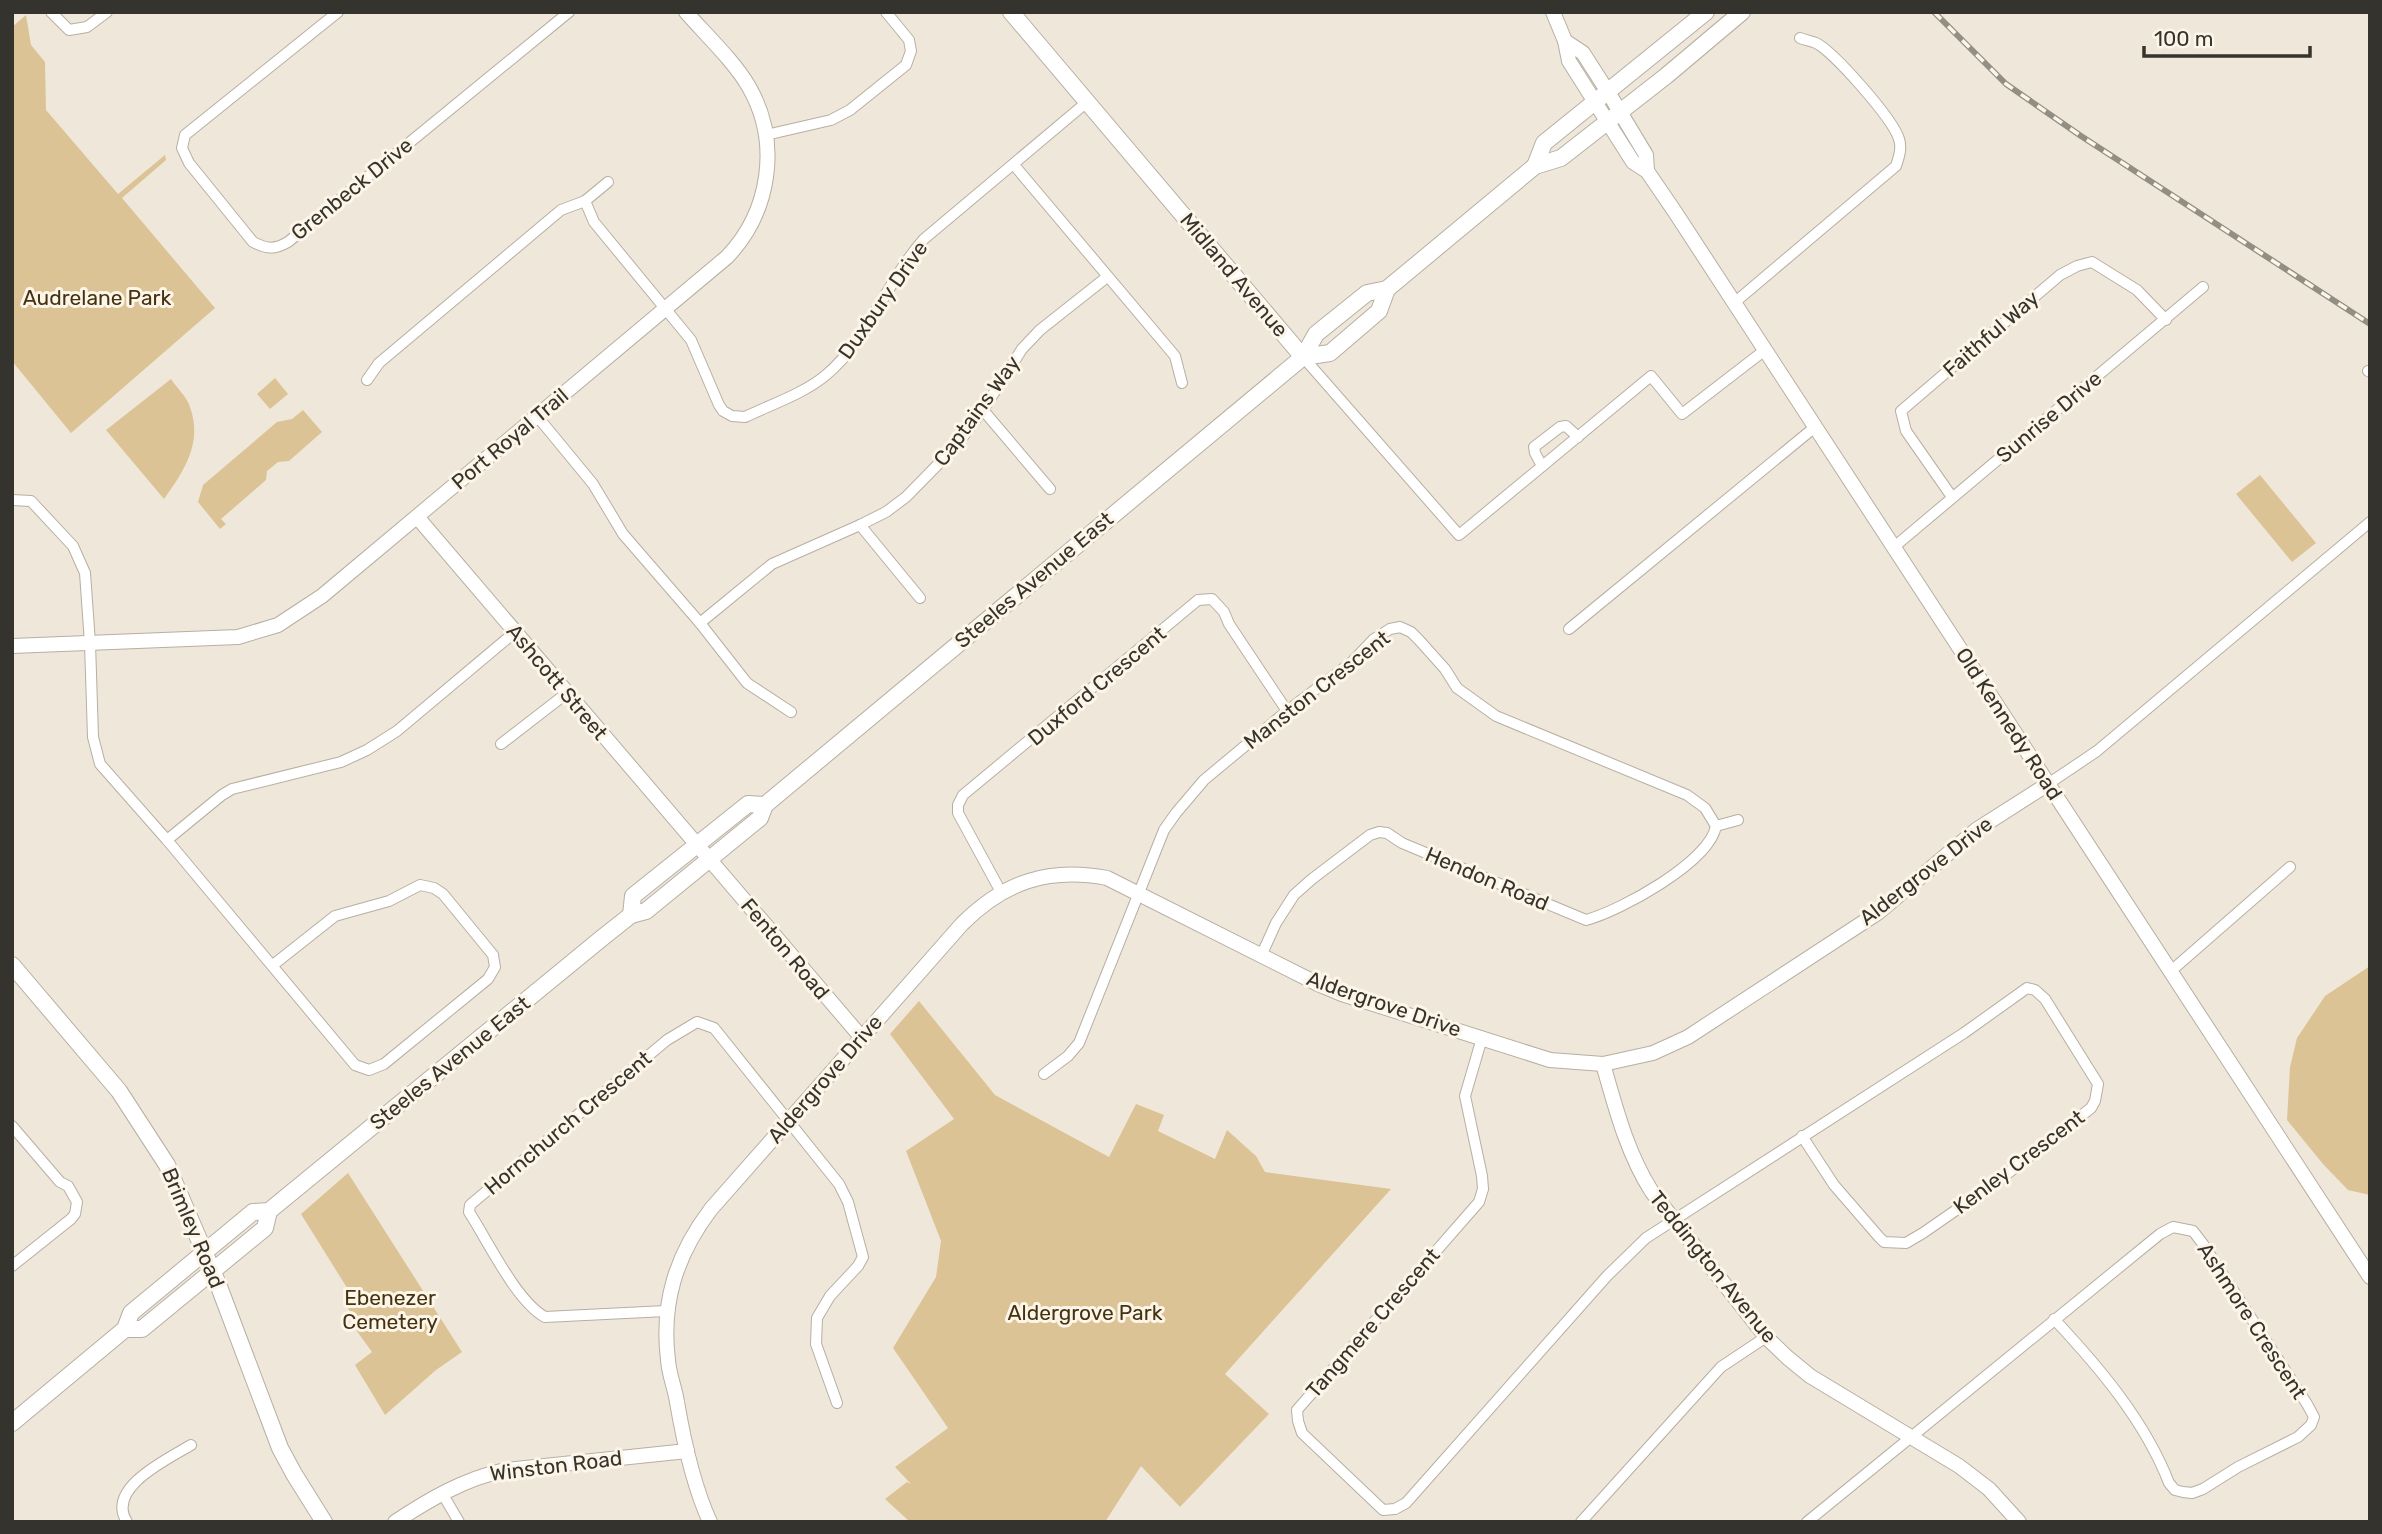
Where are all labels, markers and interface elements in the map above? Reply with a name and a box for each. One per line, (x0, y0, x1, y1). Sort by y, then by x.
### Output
scale bar (2144, 14, 2310, 58)
text: 100 m (2154, 26, 2213, 51)
street label: Grenbeck Drive (286, 132, 417, 245)
street label: Midland Avenue (1175, 208, 1294, 342)
street label: Duxbury Drive (833, 236, 932, 364)
park label: Audrelane Park (23, 285, 171, 310)
street label: Faithful Way (1938, 285, 2044, 382)
street label: Captains Way (928, 350, 1025, 471)
street label: Sunrise Drive (1991, 365, 2106, 468)
street label: Port Royal Trail (446, 383, 573, 495)
street label: Steeles Avenue East (949, 506, 1118, 653)
street label: Ashcott Street (502, 619, 613, 745)
street label: Duxford Crescent (1023, 621, 1171, 751)
street label: Manston Crescent (1239, 625, 1395, 754)
street label: Old Kennedy Road (1951, 643, 2068, 804)
street label: Aldergrove Drive (1854, 811, 1997, 930)
street label: Hendon Road (1422, 841, 1553, 916)
street label: Fenton Road (736, 893, 835, 1004)
street label: Aldergrove Drive (1304, 965, 1465, 1042)
street label: Steeles Avenue East (365, 990, 535, 1135)
street label: Aldergrove Drive (762, 1009, 887, 1148)
street label: Hornchurch Crescent (479, 1045, 656, 1200)
street label: Kenley Crescent (1948, 1104, 2089, 1219)
street label: Brimley Road (157, 1164, 230, 1292)
street label: Teddington Avenue (1644, 1186, 1782, 1348)
street label: Ashmore Crescent (2193, 1238, 2312, 1404)
street label: Tangmere Crescent (1301, 1243, 1445, 1403)
park label: Ebenezer Cemetery (342, 1285, 438, 1334)
park label: Aldergrove Park (1008, 1300, 1163, 1325)
street label: Winston Road (488, 1445, 624, 1486)

